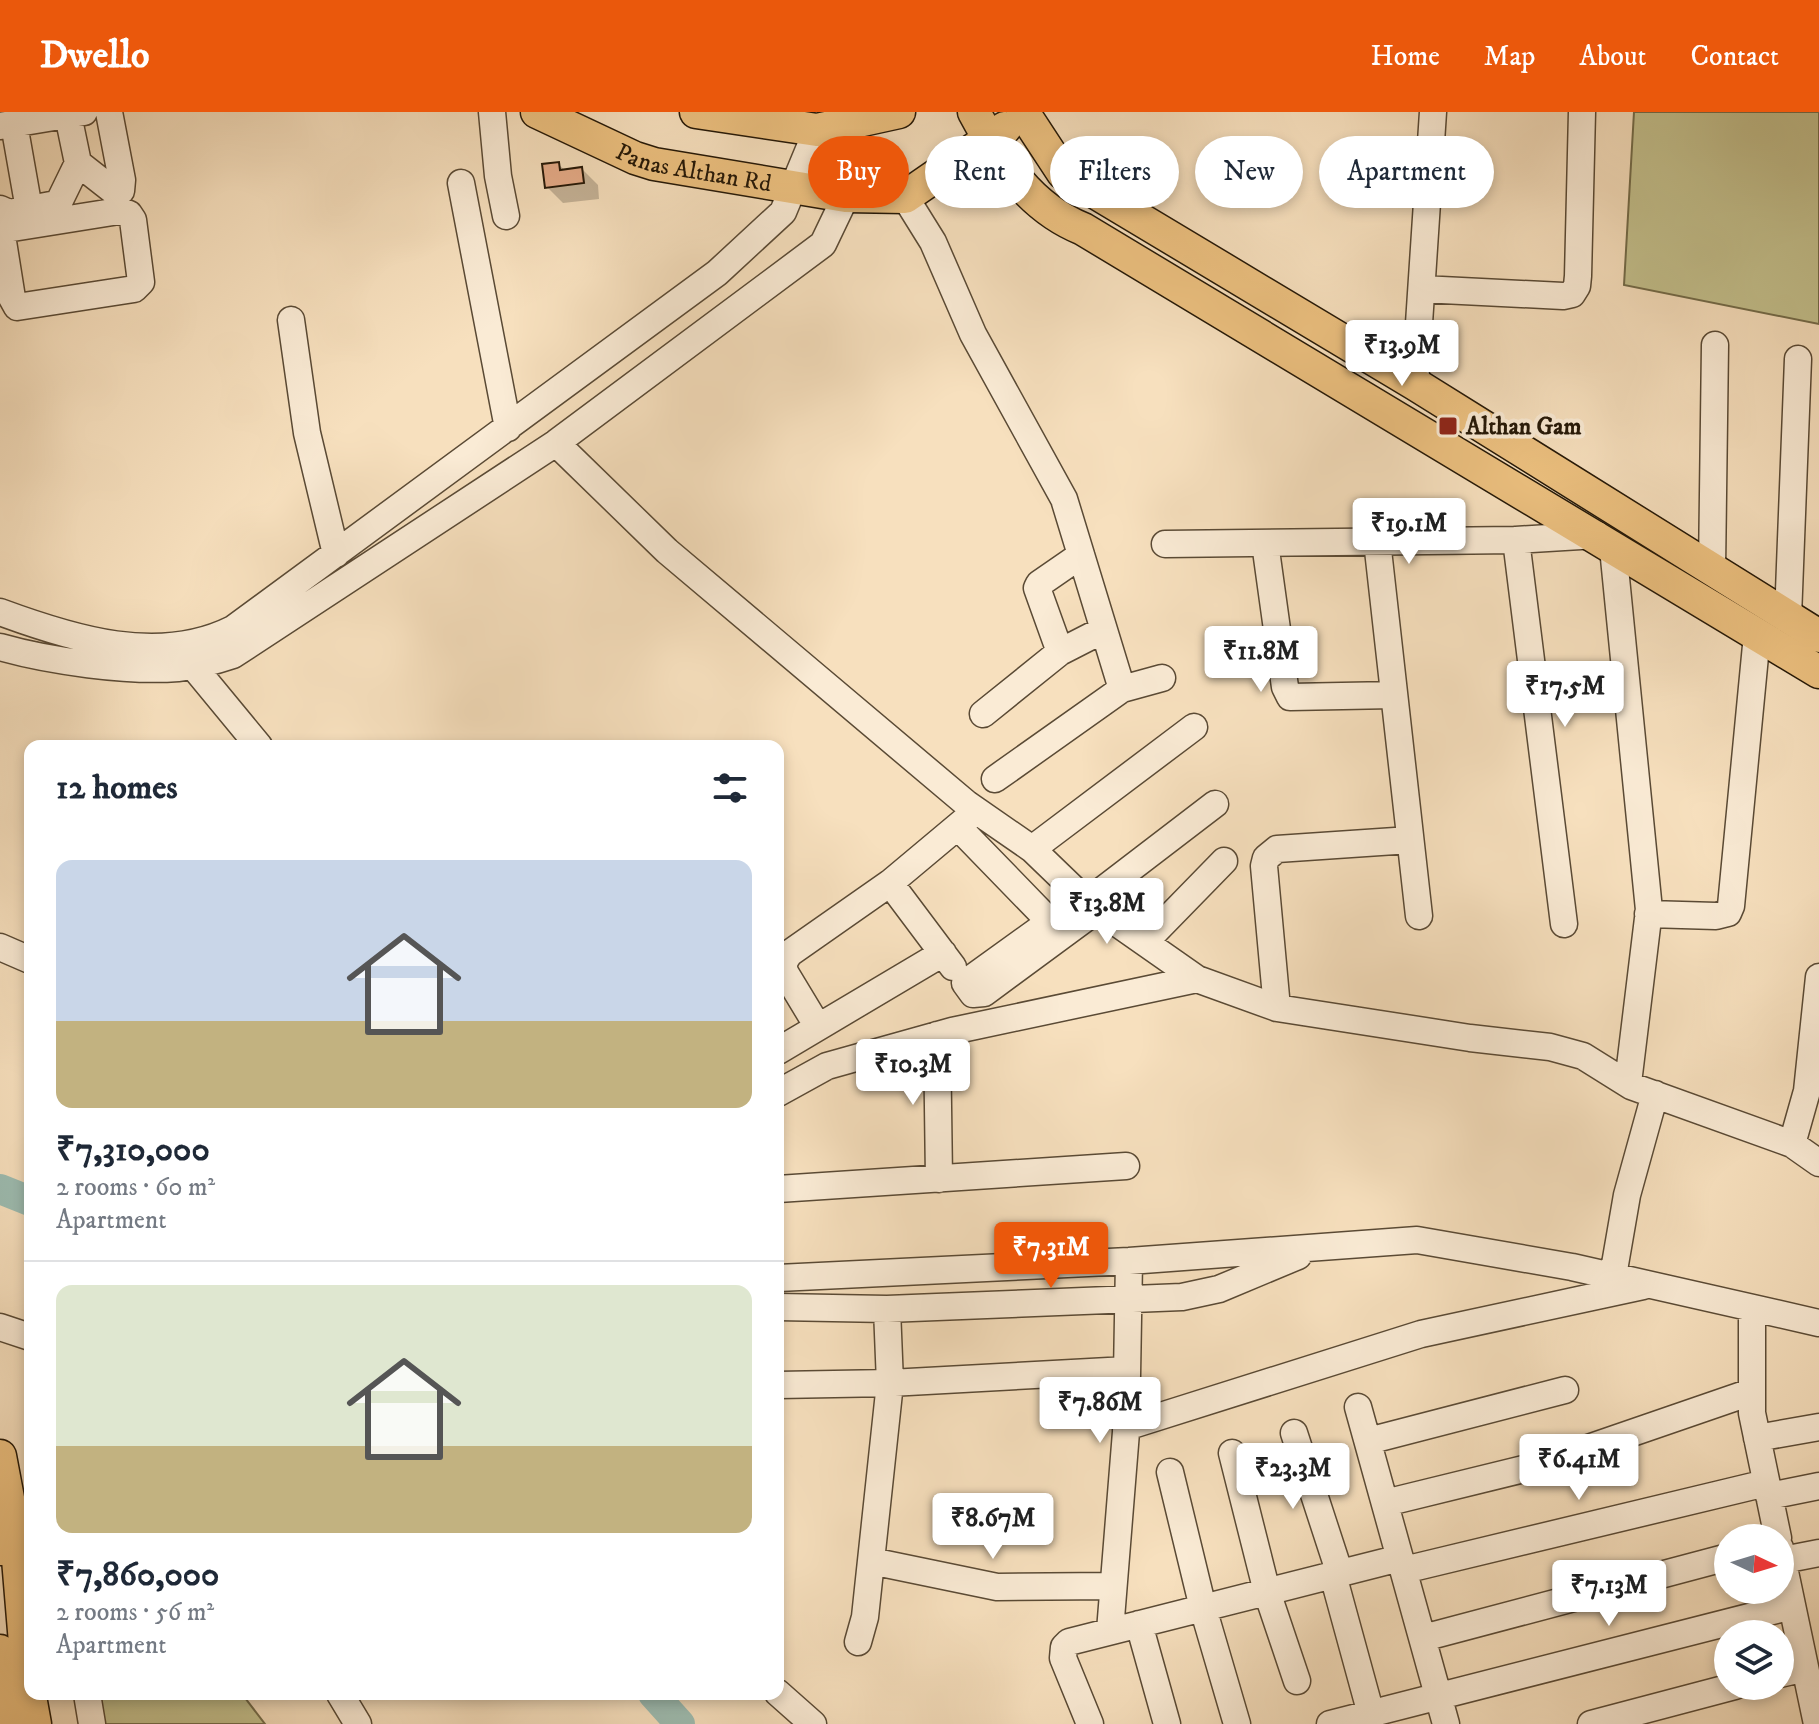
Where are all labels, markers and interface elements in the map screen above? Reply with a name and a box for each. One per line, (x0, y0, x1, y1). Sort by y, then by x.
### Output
text: Dwello (40, 32, 149, 80)
text: Home (1371, 39, 1440, 74)
text: Map (1484, 39, 1535, 74)
text: About (1579, 39, 1646, 74)
text: Contact (1690, 39, 1779, 74)
chip: Buy (808, 136, 909, 208)
chip: Rent (925, 136, 1034, 208)
chip: Filters (1050, 136, 1179, 208)
chip: New (1195, 136, 1303, 208)
chip: Apartment (1319, 136, 1494, 208)
street label: Panas Althan Rd (610, 137, 774, 199)
pin: ₹13.9M (1337, 320, 1467, 388)
text: ₹13.9M (1363, 329, 1441, 362)
place label: Althan Gam (1465, 412, 1582, 442)
marker: Althan Gam (1437, 415, 1459, 437)
pin: ₹19.1M (1344, 498, 1474, 566)
text: ₹19.1M (1371, 507, 1447, 540)
pin: ₹11.8M (1196, 626, 1326, 694)
text: ₹11.8M (1223, 635, 1299, 668)
pin: ₹17.5M (1500, 661, 1630, 729)
text: ₹17.5M (1525, 670, 1605, 703)
icon: filters (708, 766, 752, 810)
text: 12 homes (56, 767, 178, 809)
pin: ₹13.8M (1042, 878, 1172, 946)
text: ₹13.8M (1068, 887, 1146, 920)
icon: home (332, 912, 476, 1056)
pin: ₹10.3M (848, 1039, 978, 1107)
text: ₹10.3M (874, 1048, 952, 1081)
text: ₹7,310,000 (56, 1129, 210, 1171)
text: 2 rooms · 60 m² (56, 1171, 215, 1204)
text: Apartment (56, 1204, 167, 1237)
pin: ₹7.31M (986, 1222, 1116, 1290)
text: ₹7.31M (1012, 1231, 1090, 1264)
icon: home (332, 1337, 476, 1481)
pin: ₹7.86M (1035, 1377, 1165, 1445)
text: ₹7.86M (1058, 1386, 1142, 1419)
pin: ₹6.41M (1514, 1434, 1644, 1502)
pin: ₹23.3M (1228, 1443, 1358, 1511)
text: ₹6.41M (1537, 1443, 1621, 1476)
text: ₹23.3M (1255, 1452, 1331, 1485)
pin: ₹8.67M (928, 1493, 1058, 1561)
text: ₹8.67M (950, 1502, 1036, 1535)
north arrow (1714, 1524, 1794, 1604)
map controls (1714, 1524, 1794, 1700)
text: ₹7,860,000 (56, 1554, 219, 1596)
pin: ₹7.13M (1544, 1560, 1674, 1628)
text: ₹7.13M (1570, 1569, 1648, 1602)
text: 2 rooms · 56 m² (56, 1596, 214, 1629)
button: layers (1714, 1620, 1794, 1700)
text: Apartment (56, 1629, 167, 1662)

